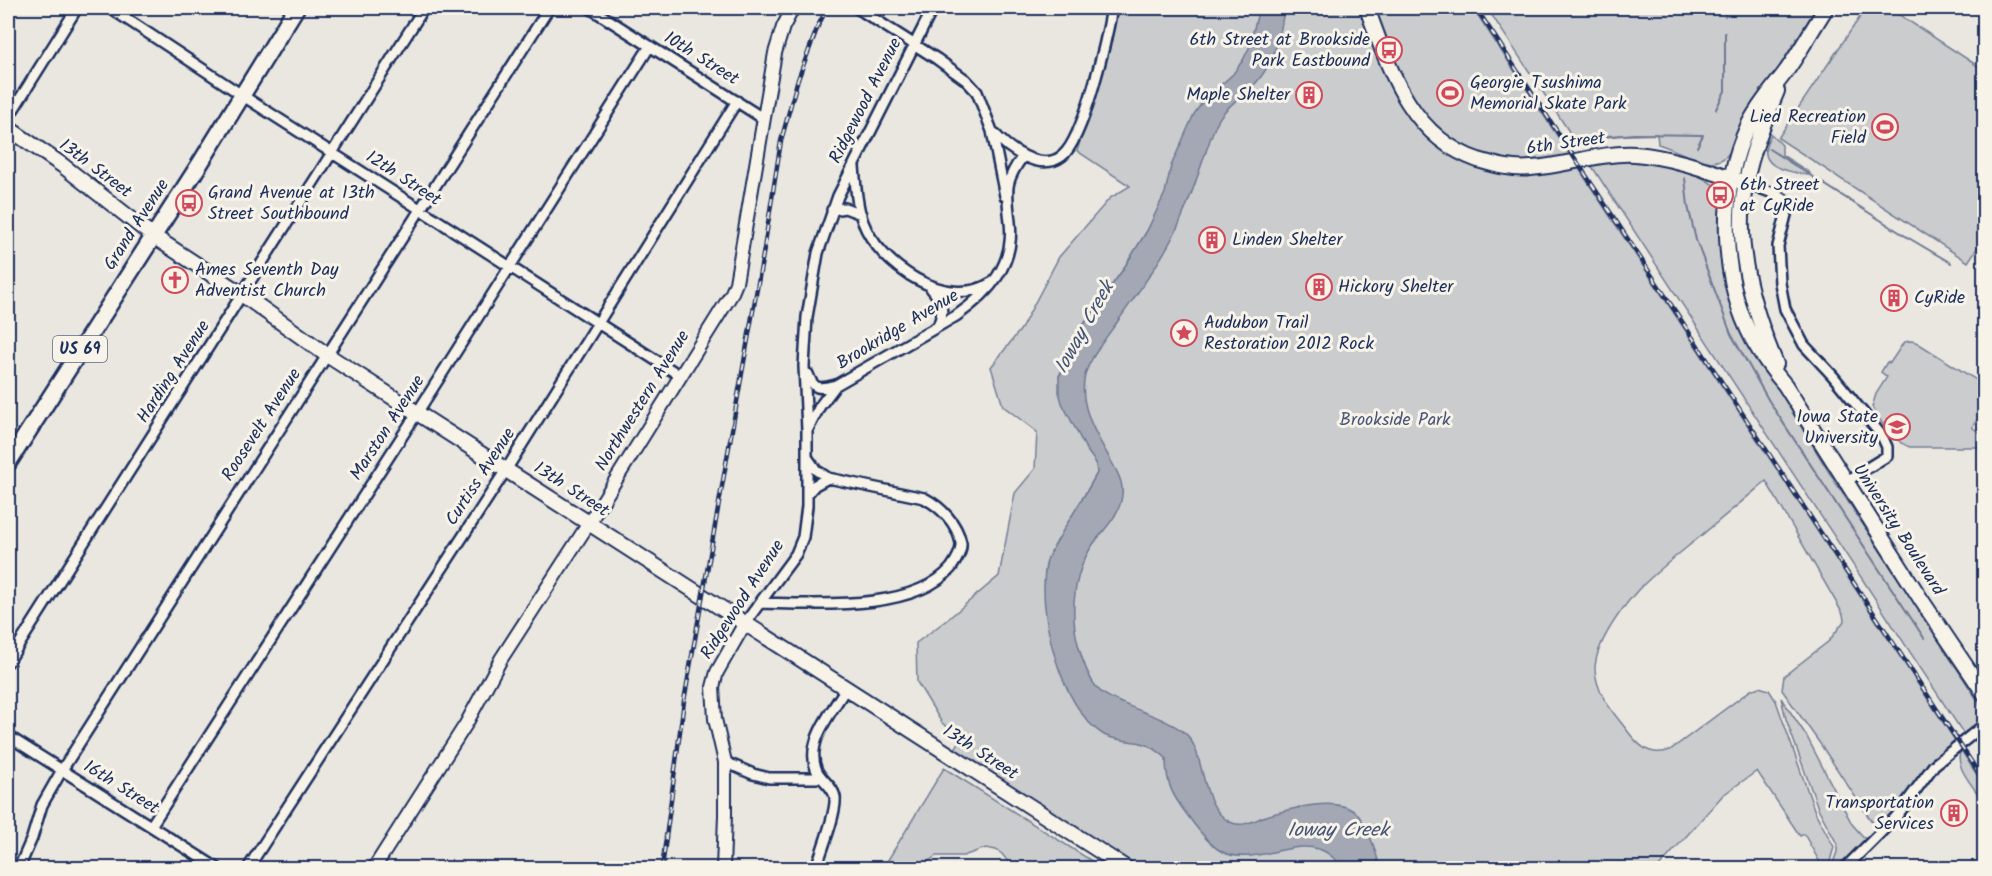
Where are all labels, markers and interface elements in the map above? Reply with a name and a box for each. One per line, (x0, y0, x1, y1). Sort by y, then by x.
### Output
street label: 10th Street (658, 24, 745, 94)
place label: 6th Street at Brookside Park Eastbound (1189, 26, 1371, 76)
street label: Ridgewood Avenue (822, 33, 910, 169)
bus stop icon: 6th Street at Brookside Park Eastbound (1374, 35, 1404, 65)
place label: Georgie Tsushima Memorial Skate Park (1470, 69, 1627, 119)
sports icon: Georgie Tsushima Memorial Skate Park (1435, 78, 1465, 108)
building icon: Maple Shelter (1294, 80, 1324, 110)
place label: Maple Shelter (1186, 81, 1291, 110)
place label: Lied Recreation Field (1749, 103, 1867, 153)
sports icon: Lied Recreation Field (1870, 112, 1900, 142)
street label: 6th Street (1525, 124, 1608, 164)
street label: 13th Street (52, 132, 139, 207)
street label: 12th Street (359, 144, 448, 215)
place label: 6th Street at CyRide (1740, 171, 1821, 221)
street label: Grand Avenue (96, 173, 178, 277)
place label: Grand Avenue at 13th Street Southbound (208, 179, 375, 229)
bus stop icon: 6th Street at CyRide (1705, 180, 1735, 210)
bus stop icon: Grand Avenue at 13th Street Southbound (174, 188, 204, 218)
building icon: Linden Shelter (1197, 225, 1227, 255)
place label: Linden Shelter (1232, 226, 1343, 255)
place label: Ames Seventh Day Adventist Church (195, 256, 339, 306)
church icon: Ames Seventh Day Adventist Church (160, 265, 190, 295)
building icon: Hickory Shelter (1304, 272, 1334, 302)
place label: Hickory Shelter (1338, 273, 1454, 302)
water label: Ioway Creek (1046, 274, 1125, 380)
street label: Brookridge Avenue (831, 282, 965, 378)
building icon: CyRide (1879, 283, 1909, 313)
place label: CyRide (1914, 284, 1965, 313)
place label: Audubon Trail Restoration 2012 Rock (1204, 309, 1374, 359)
street label: Harding Avenue (130, 315, 218, 429)
place icon: Audubon Trail Restoration 2012 Rock (1169, 318, 1199, 348)
street label: Northwestern Avenue (588, 325, 698, 477)
road number: US 69 (53, 336, 107, 362)
street label: Roosevelt Avenue (214, 363, 310, 487)
street label: Marston Avenue (343, 369, 433, 487)
place label: Iowa State University (1796, 403, 1879, 453)
park label: Brookside Park (1339, 406, 1451, 435)
school or university icon: Iowa State University (1882, 412, 1912, 442)
street label: Curtiss Avenue (438, 422, 524, 532)
street label: 13th Street (527, 455, 616, 526)
street label: University Boulevard (1844, 458, 1952, 603)
street label: Ridgewood Avenue (693, 534, 793, 666)
street label: 13th Street (936, 718, 1025, 789)
street label: 16th Street (77, 753, 166, 823)
place label: Transportation Services (1826, 789, 1934, 839)
building icon: Transportation Services (1939, 798, 1969, 828)
water label: Ioway Creek (1287, 815, 1391, 847)

